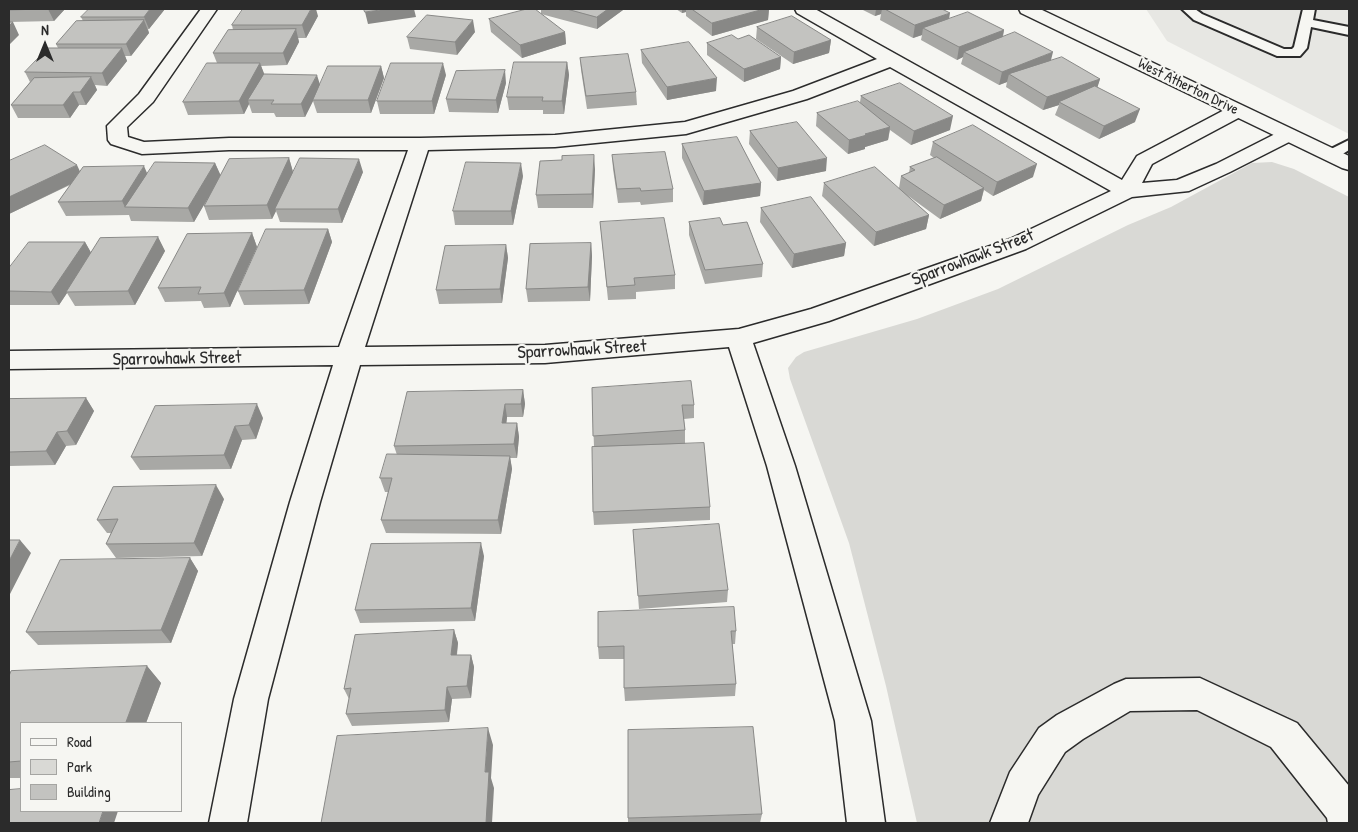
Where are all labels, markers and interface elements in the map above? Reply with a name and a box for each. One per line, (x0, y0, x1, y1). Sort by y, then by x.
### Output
north arrow (20, 20, 70, 70)
text: N (41, 20, 49, 39)
street label: West Atherton Drive (1135, 55, 1241, 119)
street label: Sparrowhawk Street (909, 225, 1037, 291)
street label: Sparrowhawk Street (517, 336, 647, 364)
street label: Sparrowhawk Street (112, 347, 242, 371)
legend (20, 722, 182, 812)
text: Road (67, 731, 92, 752)
text: Park (67, 756, 92, 777)
text: Building (67, 781, 111, 802)

